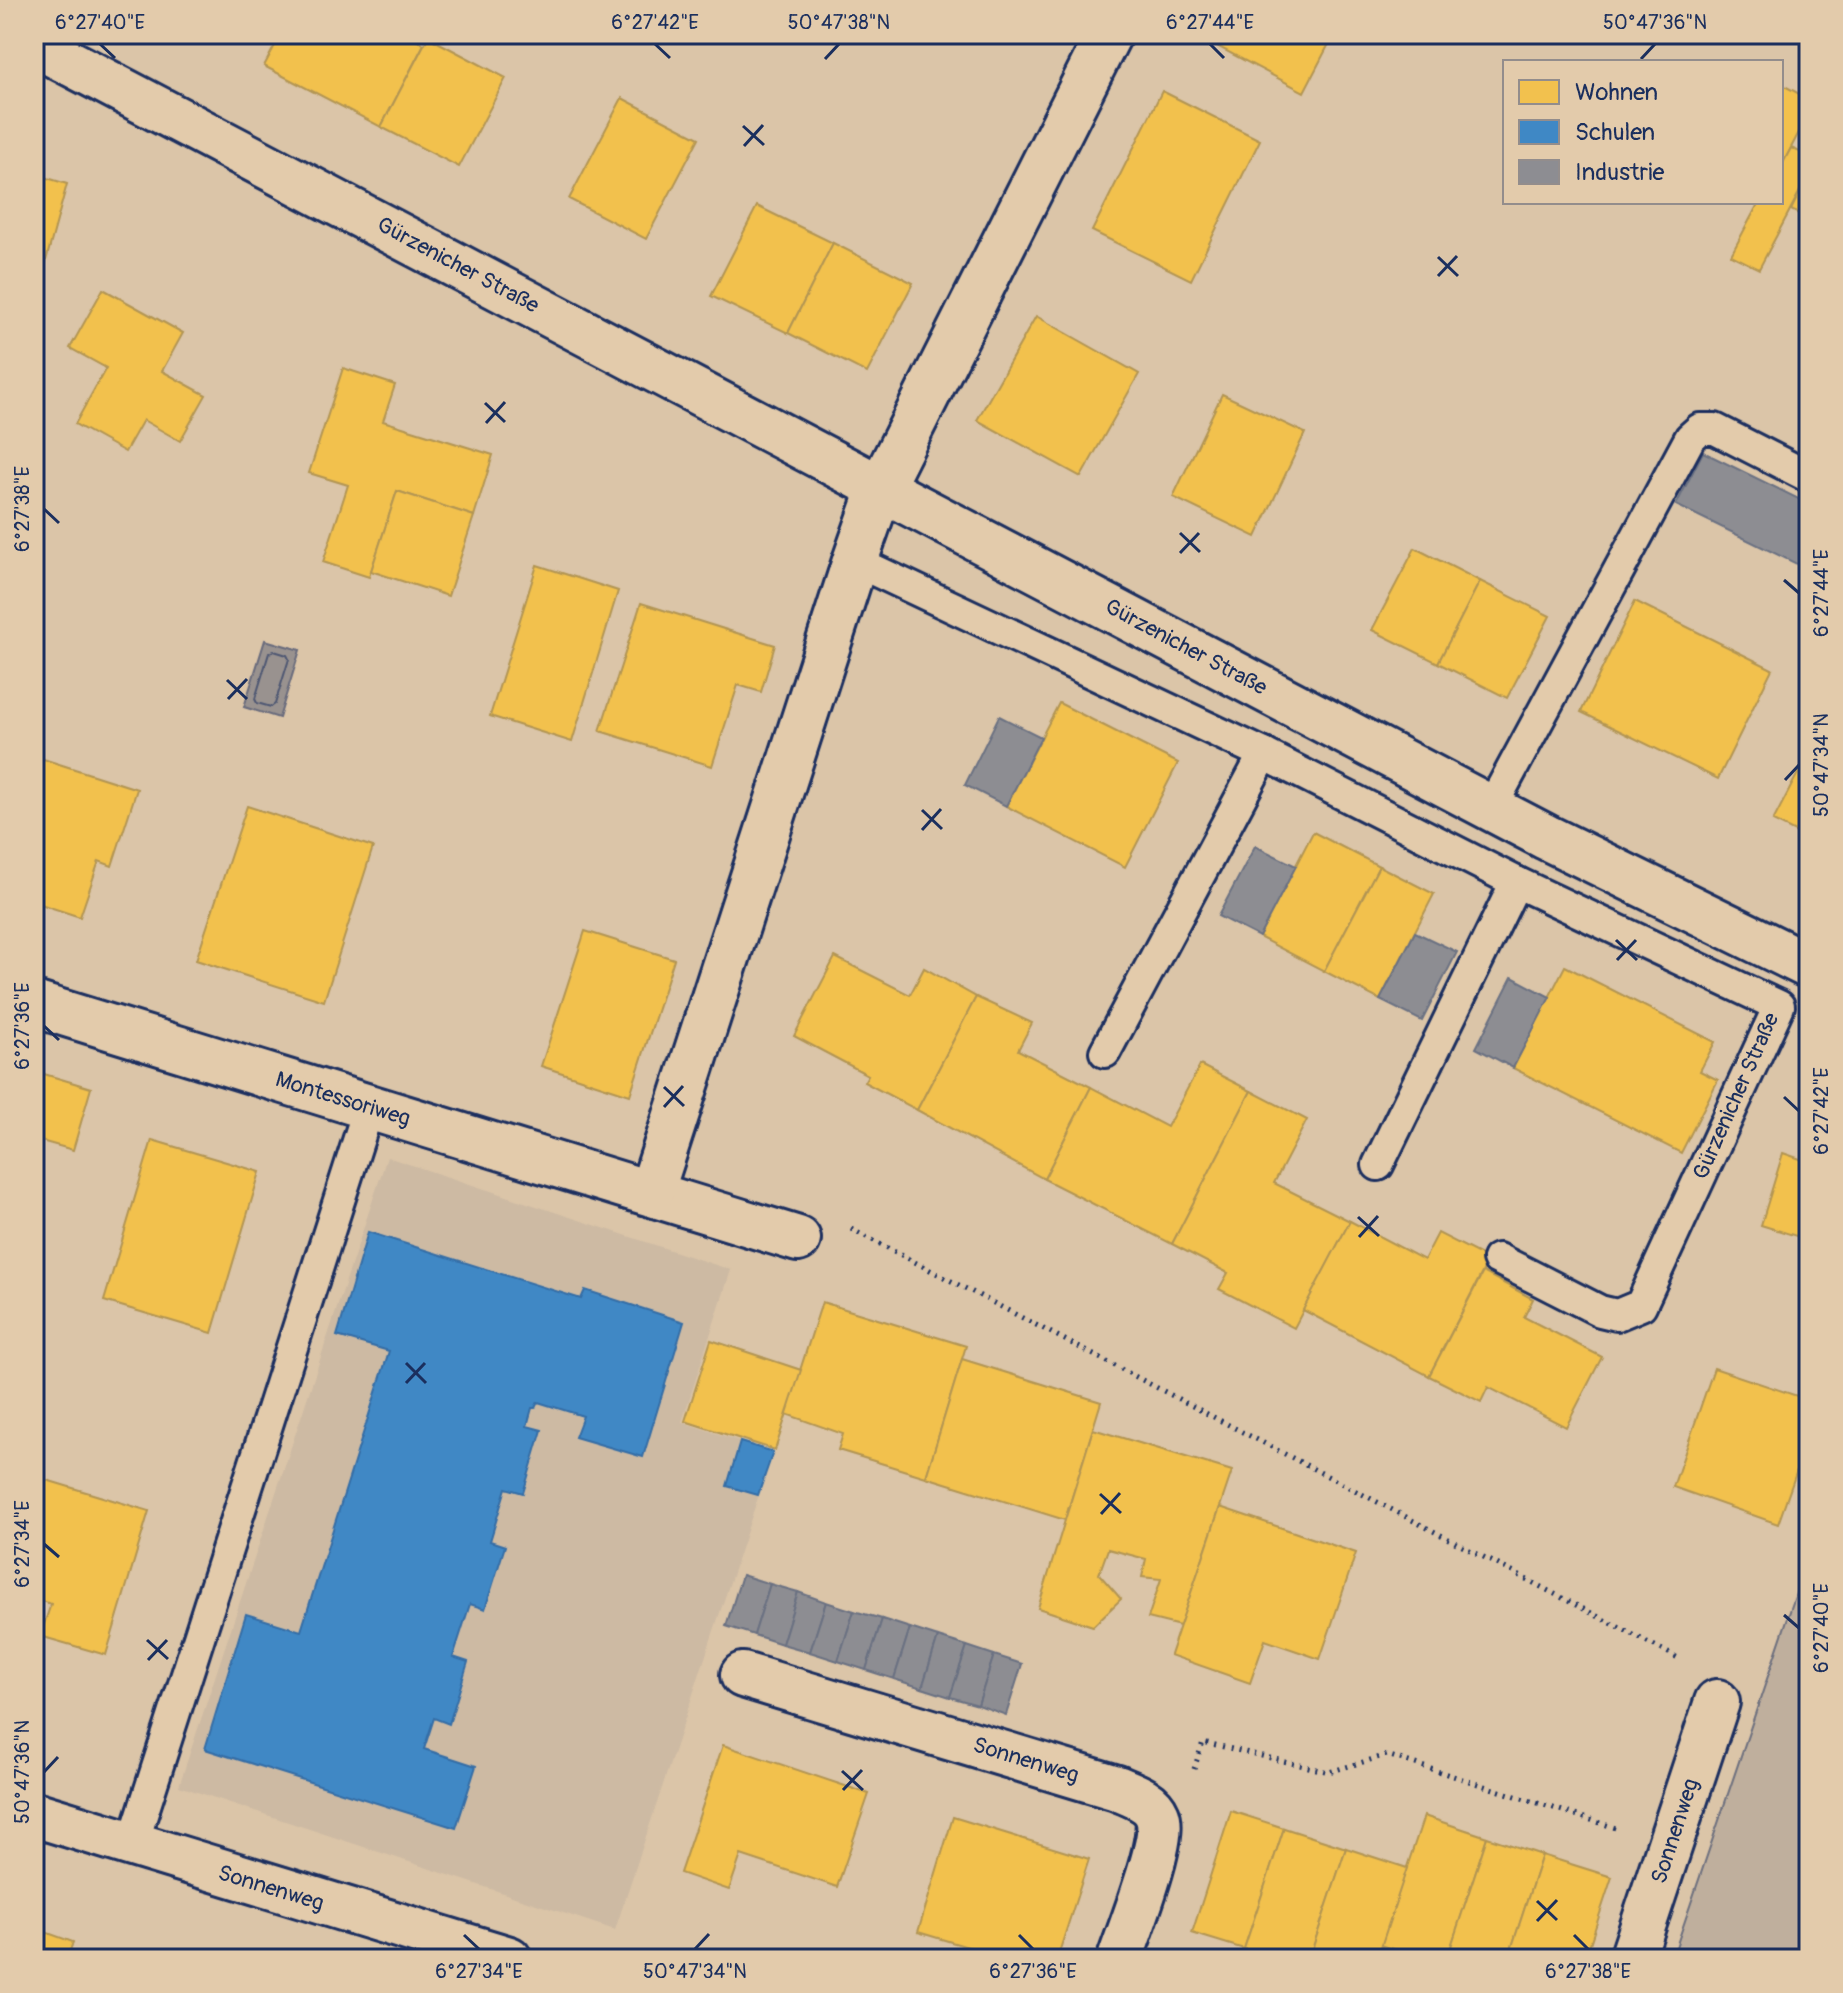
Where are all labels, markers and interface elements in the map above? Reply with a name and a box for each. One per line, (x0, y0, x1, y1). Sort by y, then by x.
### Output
text: 6°27'40"E (55, 10, 145, 35)
text: 6°27'42"E (611, 10, 699, 35)
text: 50°47'38"N (788, 10, 890, 35)
text: 6°27'44"E (1166, 10, 1254, 35)
text: 50°47'36"N (1603, 10, 1707, 35)
legend (1503, 60, 1783, 204)
text: Wohnen (1575, 78, 1658, 107)
text: Schulen (1575, 118, 1655, 147)
text: Industrie (1575, 158, 1664, 187)
street label: Gürzenicher Straße (372, 210, 544, 320)
text: 6°27'38"E (10, 466, 35, 552)
text: 6°27'44"E (1809, 549, 1834, 637)
street label: Gürzenicher Straße (1100, 592, 1272, 702)
text: 50°47'34"N (1809, 713, 1834, 817)
text: 6°27'36"E (10, 982, 35, 1070)
street label: Gürzenicher Straße (1687, 1008, 1785, 1184)
street label: Montessoriweg (272, 1065, 414, 1133)
text: 6°27'42"E (1809, 1067, 1834, 1155)
text: 6°27'34"E (10, 1500, 35, 1588)
text: 6°27'40"E (1809, 1583, 1834, 1673)
text: 50°47'36"N (10, 1720, 35, 1824)
street label: Sonnenweg (970, 1731, 1082, 1789)
street label: Sonnenweg (1645, 1775, 1705, 1887)
street label: Sonnenweg (215, 1859, 327, 1917)
text: 6°27'34"E (435, 1959, 523, 1984)
text: 50°47'34"N (643, 1959, 747, 1984)
text: 6°27'36"E (989, 1959, 1077, 1984)
text: 6°27'38"E (1545, 1959, 1631, 1984)

